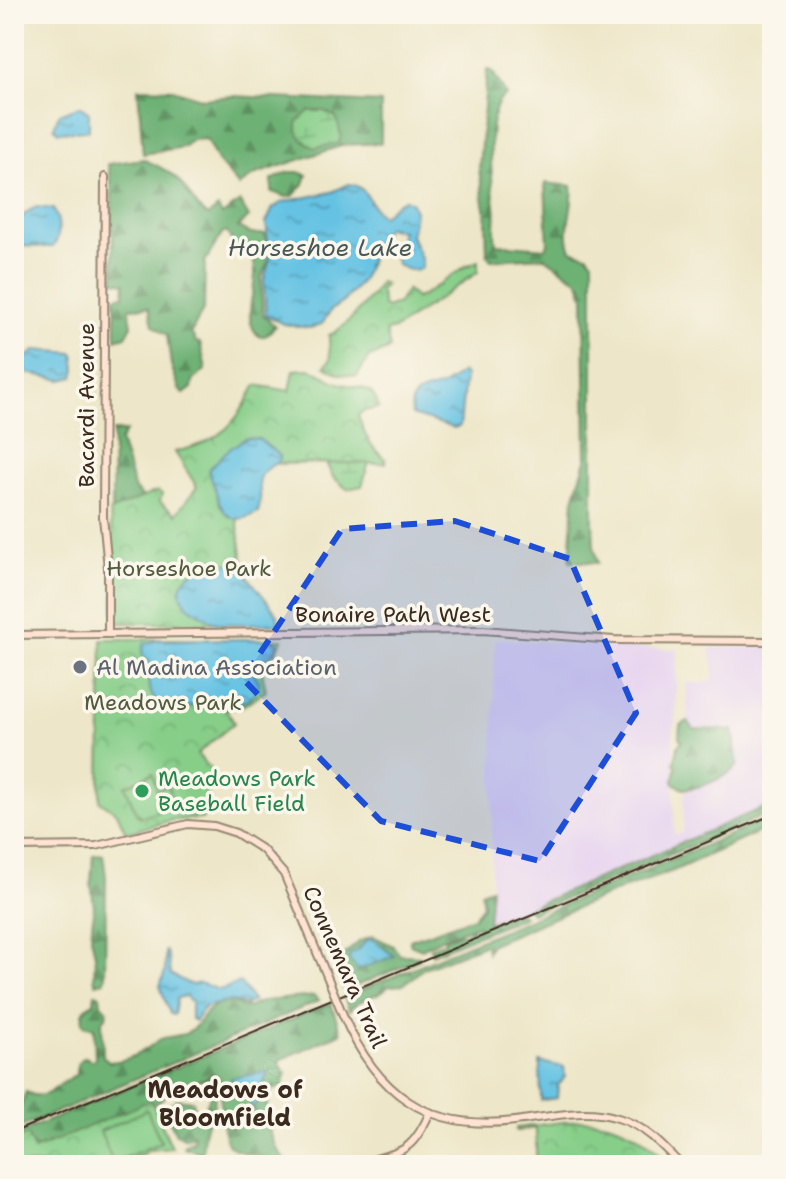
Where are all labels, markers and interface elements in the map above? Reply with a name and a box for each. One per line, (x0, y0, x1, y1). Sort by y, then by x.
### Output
water label: Horseshoe Lake (228, 232, 412, 264)
street label: Bacardi Avenue (72, 323, 101, 487)
park label: Horseshoe Park (106, 554, 272, 583)
street label: Bonaire Path West (295, 600, 491, 629)
place label: Al Madina Association (96, 653, 337, 682)
marker: Al Madina Association (71, 658, 89, 676)
park label: Meadows Park (84, 688, 242, 717)
place label: Meadows Park Baseball Field (158, 764, 316, 818)
marker: Meadows Park Baseball Field (133, 782, 151, 800)
street label: Connemara Trail (296, 881, 394, 1053)
district label: Meadows of Bloomfield (147, 1074, 303, 1134)

